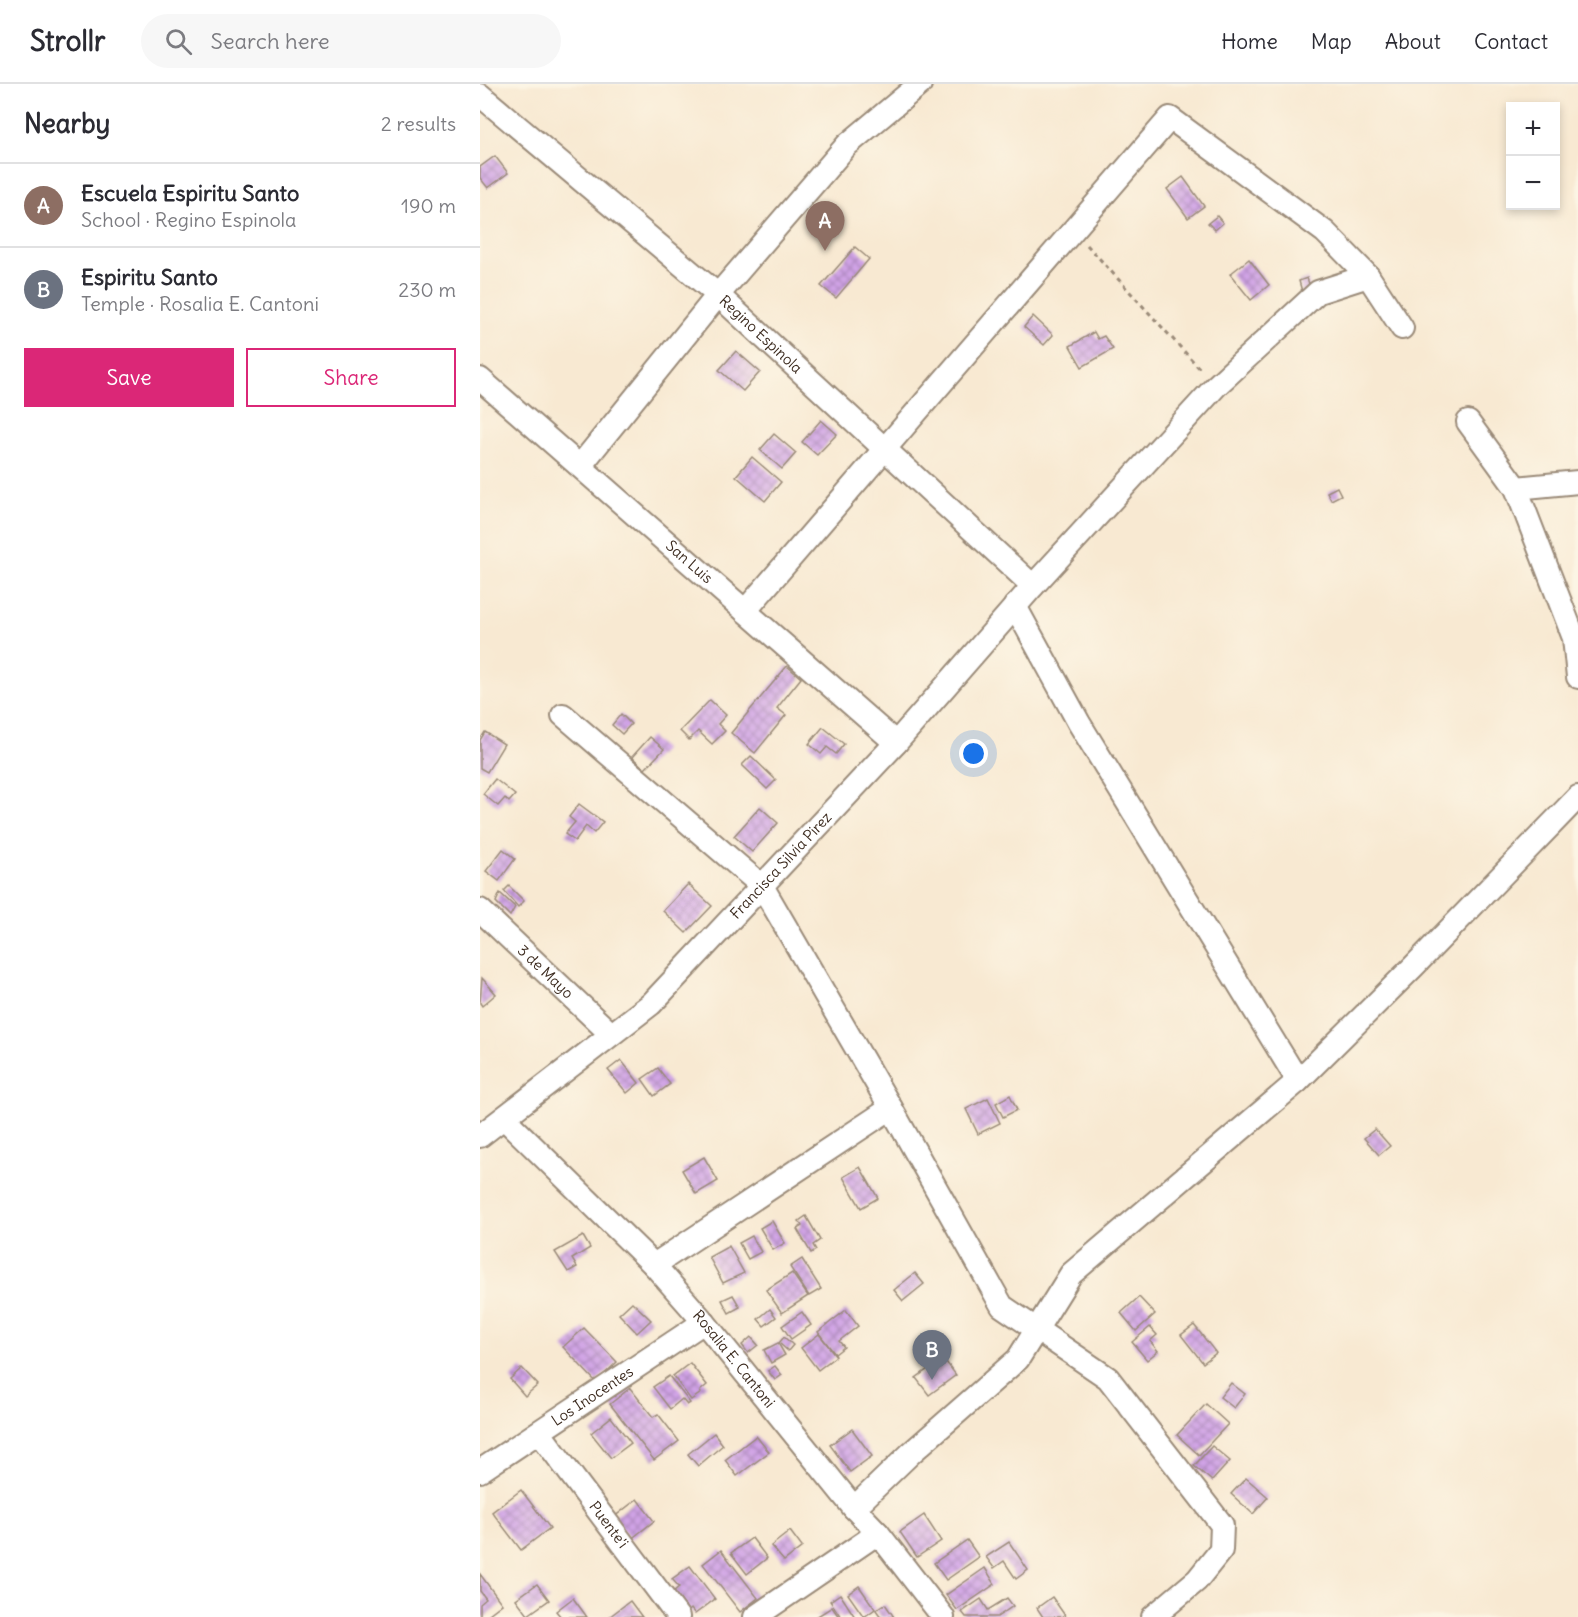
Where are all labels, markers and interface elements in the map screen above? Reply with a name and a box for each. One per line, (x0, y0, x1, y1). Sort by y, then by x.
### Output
search box (141, 14, 561, 68)
text: Strollr (30, 23, 105, 59)
icon: search (162, 25, 195, 58)
text: Search here (210, 27, 330, 55)
text: Home (1221, 28, 1278, 55)
text: Map (1311, 28, 1352, 55)
text: About (1385, 28, 1441, 55)
text: Contact (1474, 28, 1548, 55)
map controls (1506, 102, 1560, 210)
button: + (1506, 102, 1560, 156)
text: Nearby (24, 107, 110, 140)
text: 2 results (381, 111, 456, 136)
button: − (1506, 156, 1560, 210)
text: Escuela Espiritu Santo (81, 179, 299, 207)
text: A (37, 193, 50, 218)
text: 190 m (401, 193, 456, 218)
pin: A (806, 202, 844, 251)
text: School · Regino Espinola (81, 207, 297, 232)
text: Espiritu Santo (81, 263, 218, 291)
text: B (37, 277, 50, 302)
text: 230 m (398, 277, 456, 302)
text: Temple · Rosalia E. Cantoni (81, 291, 319, 316)
street label: Regino Espinola (715, 291, 807, 377)
button: Save (24, 348, 234, 407)
button: Share (246, 348, 456, 407)
street label: San Luis (662, 536, 717, 587)
your location (959, 739, 988, 768)
street label: Francisca Silvia Pirez (726, 808, 835, 923)
street label: 3 de Mayo (514, 941, 578, 1002)
street label: Rosalia E. Cantoni (689, 1306, 779, 1411)
pin: B (912, 1330, 952, 1380)
street label: Los Inocentes (548, 1362, 637, 1430)
street label: Puente'i (585, 1497, 633, 1552)

